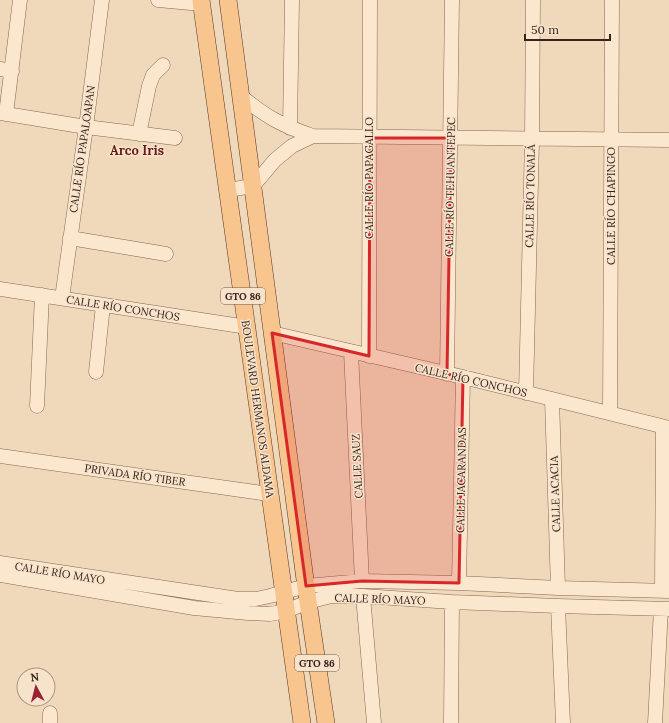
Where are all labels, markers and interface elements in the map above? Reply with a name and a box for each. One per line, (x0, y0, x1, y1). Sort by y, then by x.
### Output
scale bar (525, 16, 610, 42)
text: 50 m (531, 22, 559, 37)
street label: CALLE RÍO PAPALOAPAN (66, 84, 98, 214)
street label: CALLE RÍO PAPAGALLO (362, 117, 376, 239)
street label: CALLE RÍO TEHUANTEPEC (442, 117, 458, 257)
district label: Arco Iris (110, 142, 164, 159)
street label: CALLE RÍO TONALÁ (522, 143, 538, 248)
street label: CALLE RÍO CHAPINGO (604, 147, 618, 265)
road number: GTO 86 (221, 288, 265, 304)
street label: CALLE RÍO CONCHOS (65, 292, 181, 324)
street label: BOULEVARD HERMANOS ALDAMA (239, 319, 278, 500)
street label: CALLE RÍO CONCHOS (413, 360, 529, 400)
street label: CALLE JACARANDAS (453, 427, 469, 533)
street label: CALLE SAUZ (348, 433, 366, 499)
street label: CALLE ACACIA (547, 454, 563, 532)
street label: PRIVADA RÍO TIBER (84, 461, 187, 489)
street label: CALLE RÍO MAYO (14, 559, 106, 587)
street label: CALLE RÍO MAYO (334, 590, 426, 608)
road number: GTO 86 (295, 655, 339, 671)
north arrow (16, 667, 56, 707)
text: N (30, 670, 40, 685)

